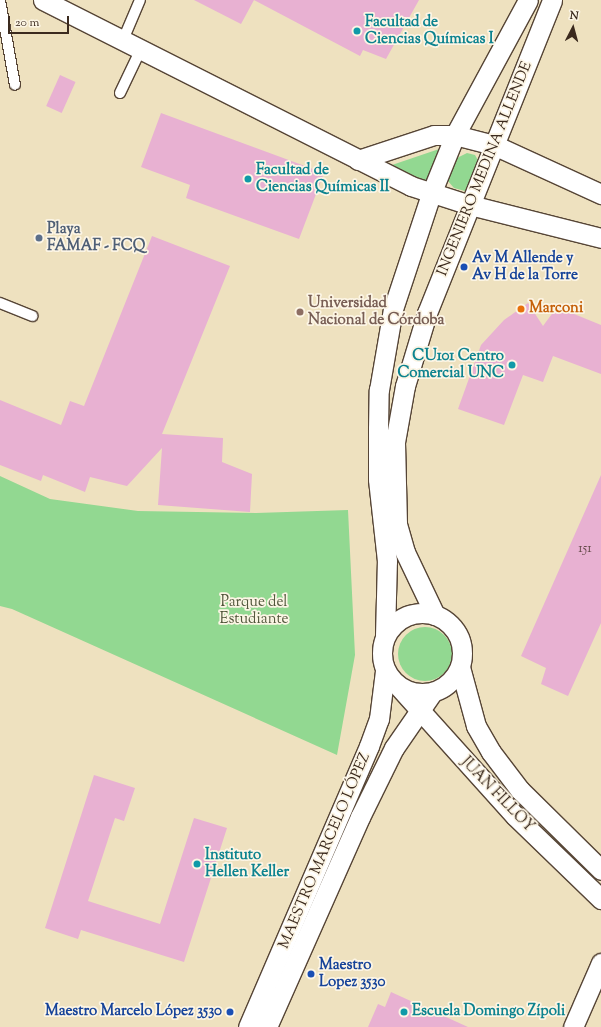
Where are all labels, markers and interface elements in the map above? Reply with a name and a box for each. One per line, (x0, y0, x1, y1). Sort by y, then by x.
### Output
scale bar (10, 8, 71, 34)
north arrow (553, 8, 593, 48)
text: N (569, 8, 579, 24)
place label: Facultad de Ciencias Químicas I (365, 13, 494, 48)
text: 20 m (15, 14, 39, 32)
marker: Facultad de Ciencias Químicas I (352, 26, 362, 36)
street label: INGENIERO MEDINA ALLENDE (434, 59, 536, 279)
place label: Facultad de Ciencias Químicas II (256, 161, 390, 196)
marker: Facultad de Ciencias Químicas II (243, 174, 253, 184)
place label: Playa FAMAF - FCQ (47, 220, 145, 255)
marker: Playa FAMAF - FCQ (34, 233, 44, 243)
place label: Av M Allende y Av H de la Torre (472, 249, 578, 284)
marker: Av M Allende y Av H de la Torre (459, 262, 469, 272)
place label: Universidad Nacional de Córdoba (308, 294, 444, 329)
place label: Marconi (529, 300, 583, 318)
marker: Marconi (516, 304, 526, 314)
marker: Universidad Nacional de Córdoba (295, 307, 305, 317)
place label: CU101 Centro Comercial UNC (398, 347, 504, 382)
marker: CU101 Centro Comercial UNC (507, 360, 517, 370)
house number: 151 (578, 541, 592, 557)
park label: Parque del Estudiante (219, 593, 289, 628)
street label: MAESTRO MARCELO LÓPEZ (275, 750, 375, 952)
street label: JUAN FILLOY (457, 754, 537, 836)
place label: Instituto Hellen Keller (205, 846, 289, 881)
marker: Instituto Hellen Keller (192, 859, 202, 869)
place label: Maestro Lopez 3530 (319, 956, 385, 991)
marker: Maestro Lopez 3530 (306, 969, 316, 979)
place label: Maestro Marcelo López 3530 (45, 1003, 222, 1021)
place label: Escuela Domingo Zípoli (412, 1003, 565, 1021)
marker: Maestro Marcelo López 3530 (225, 1007, 235, 1017)
marker: Escuela Domingo Zípoli (399, 1007, 409, 1017)

